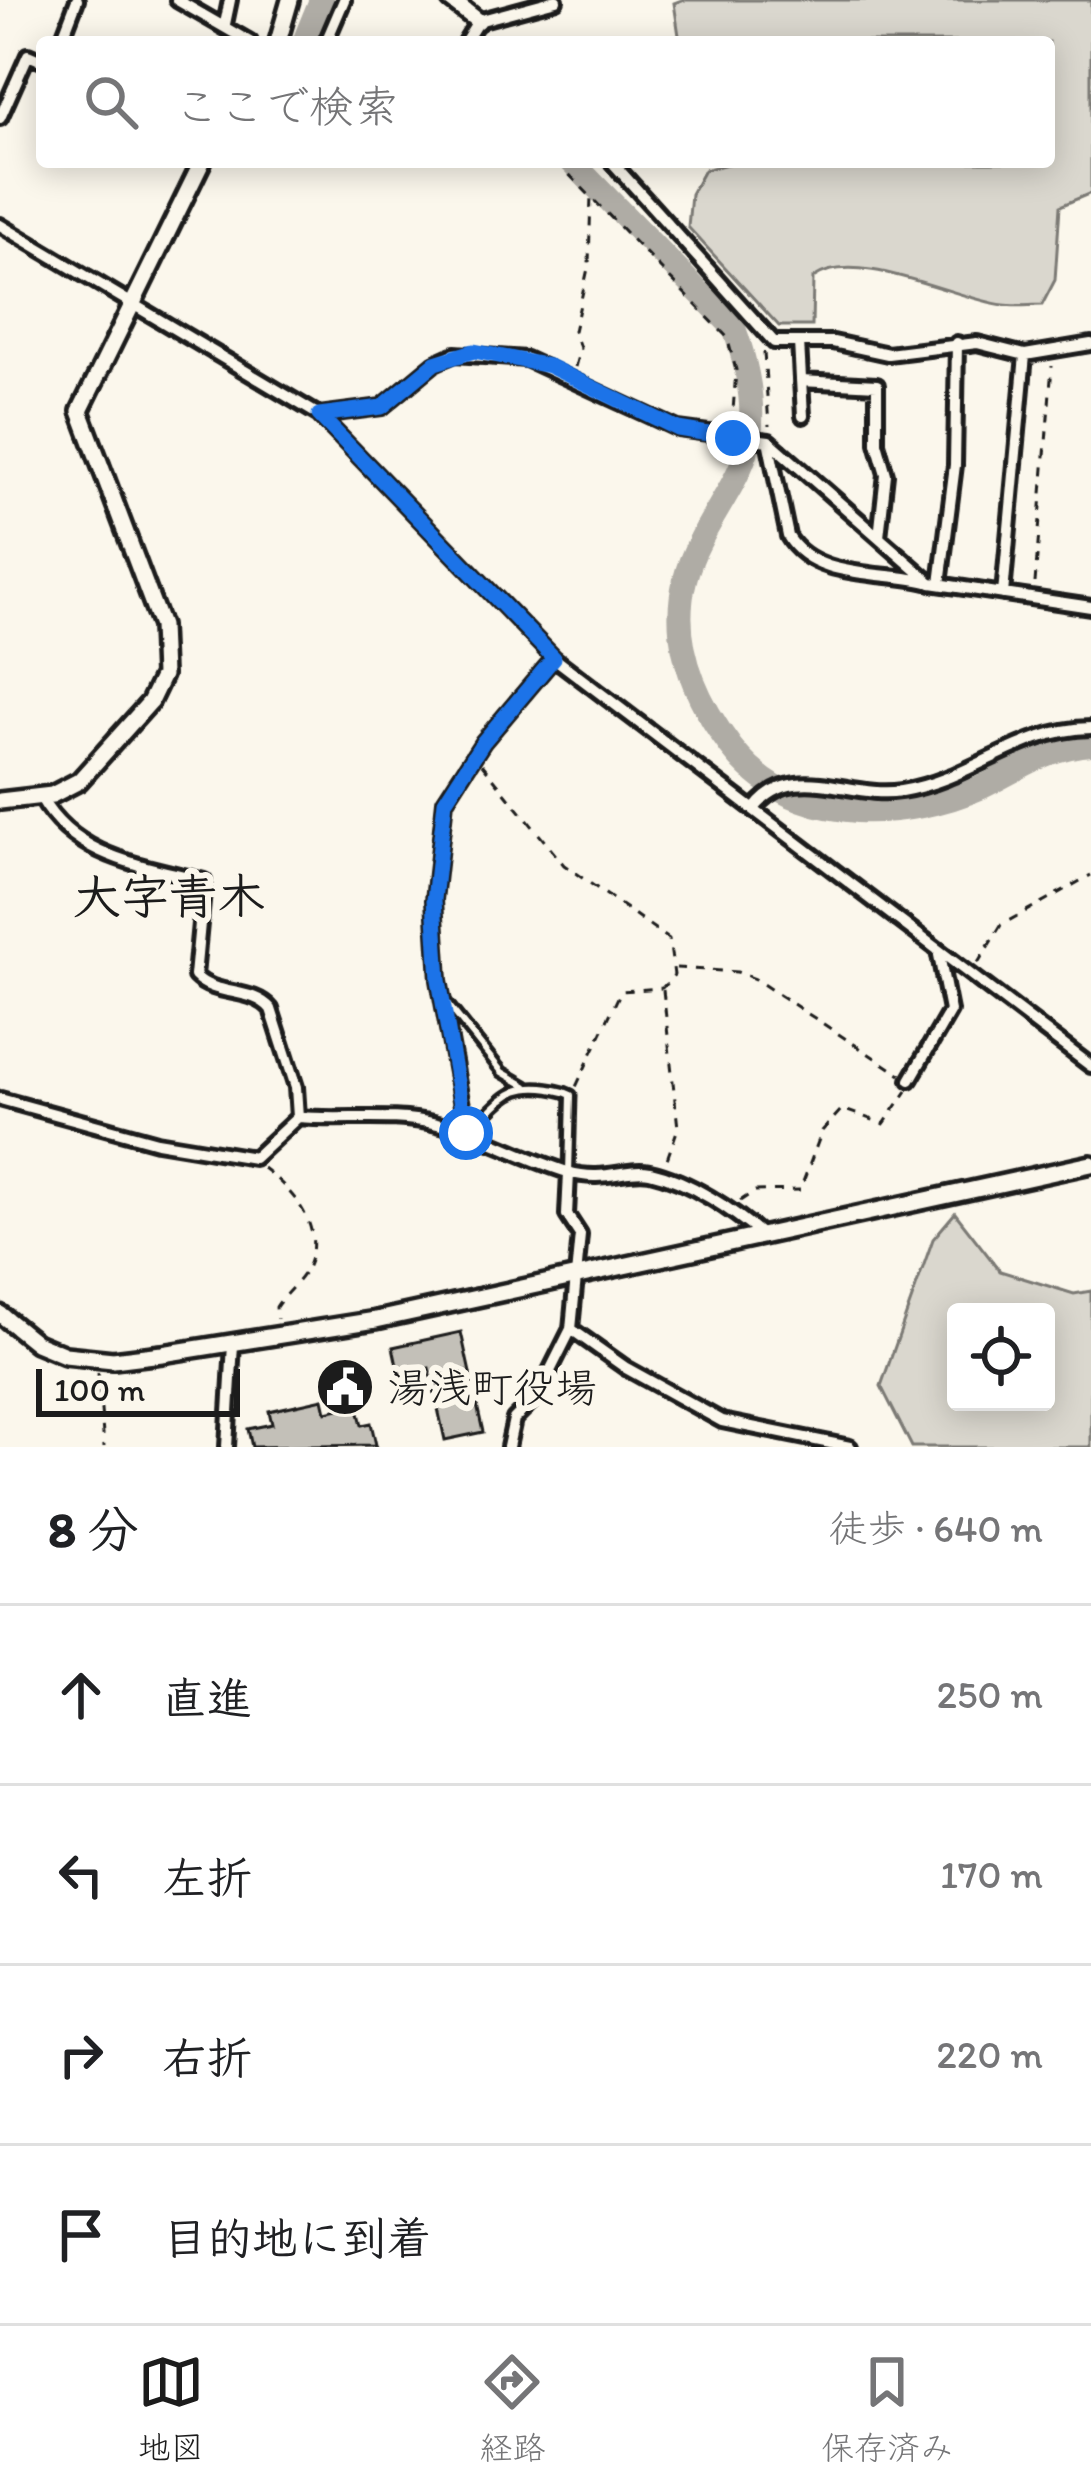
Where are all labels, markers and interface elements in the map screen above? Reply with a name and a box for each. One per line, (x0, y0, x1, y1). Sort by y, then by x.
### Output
search box (36, 36, 1055, 168)
icon: search (78, 69, 144, 135)
text: ここで検索 (174, 79, 399, 133)
route end (706, 411, 760, 465)
district label: 大字青木 (73, 867, 265, 925)
route start (439, 1106, 493, 1160)
map controls (947, 1303, 1055, 1411)
button: locate (947, 1303, 1055, 1411)
public building icon: 湯浅町役場 (314, 1356, 376, 1418)
place label: 湯浅町役場 (387, 1362, 597, 1413)
scale bar (36, 1363, 240, 1416)
text: 100 m (54, 1370, 145, 1409)
text: 8 分 (48, 1499, 138, 1560)
text: 徒歩 · 640 m (828, 1505, 1043, 1552)
icon: ahead (48, 1662, 114, 1728)
text: 直進 (162, 1671, 252, 1725)
text: 250 m (936, 1671, 1043, 1718)
icon: left (48, 1842, 114, 1908)
text: 左折 (162, 1851, 252, 1905)
text: 170 m (940, 1851, 1043, 1898)
icon: right (48, 2022, 114, 2088)
text: 右折 (162, 2031, 252, 2085)
text: 220 m (936, 2031, 1043, 2078)
icon: arrive (48, 2202, 114, 2268)
text: 目的地に到着 (162, 2211, 432, 2265)
tab: 地図 (138, 2349, 204, 2469)
tab: 経路 (479, 2349, 545, 2469)
tab: 保存済み (821, 2349, 953, 2469)

